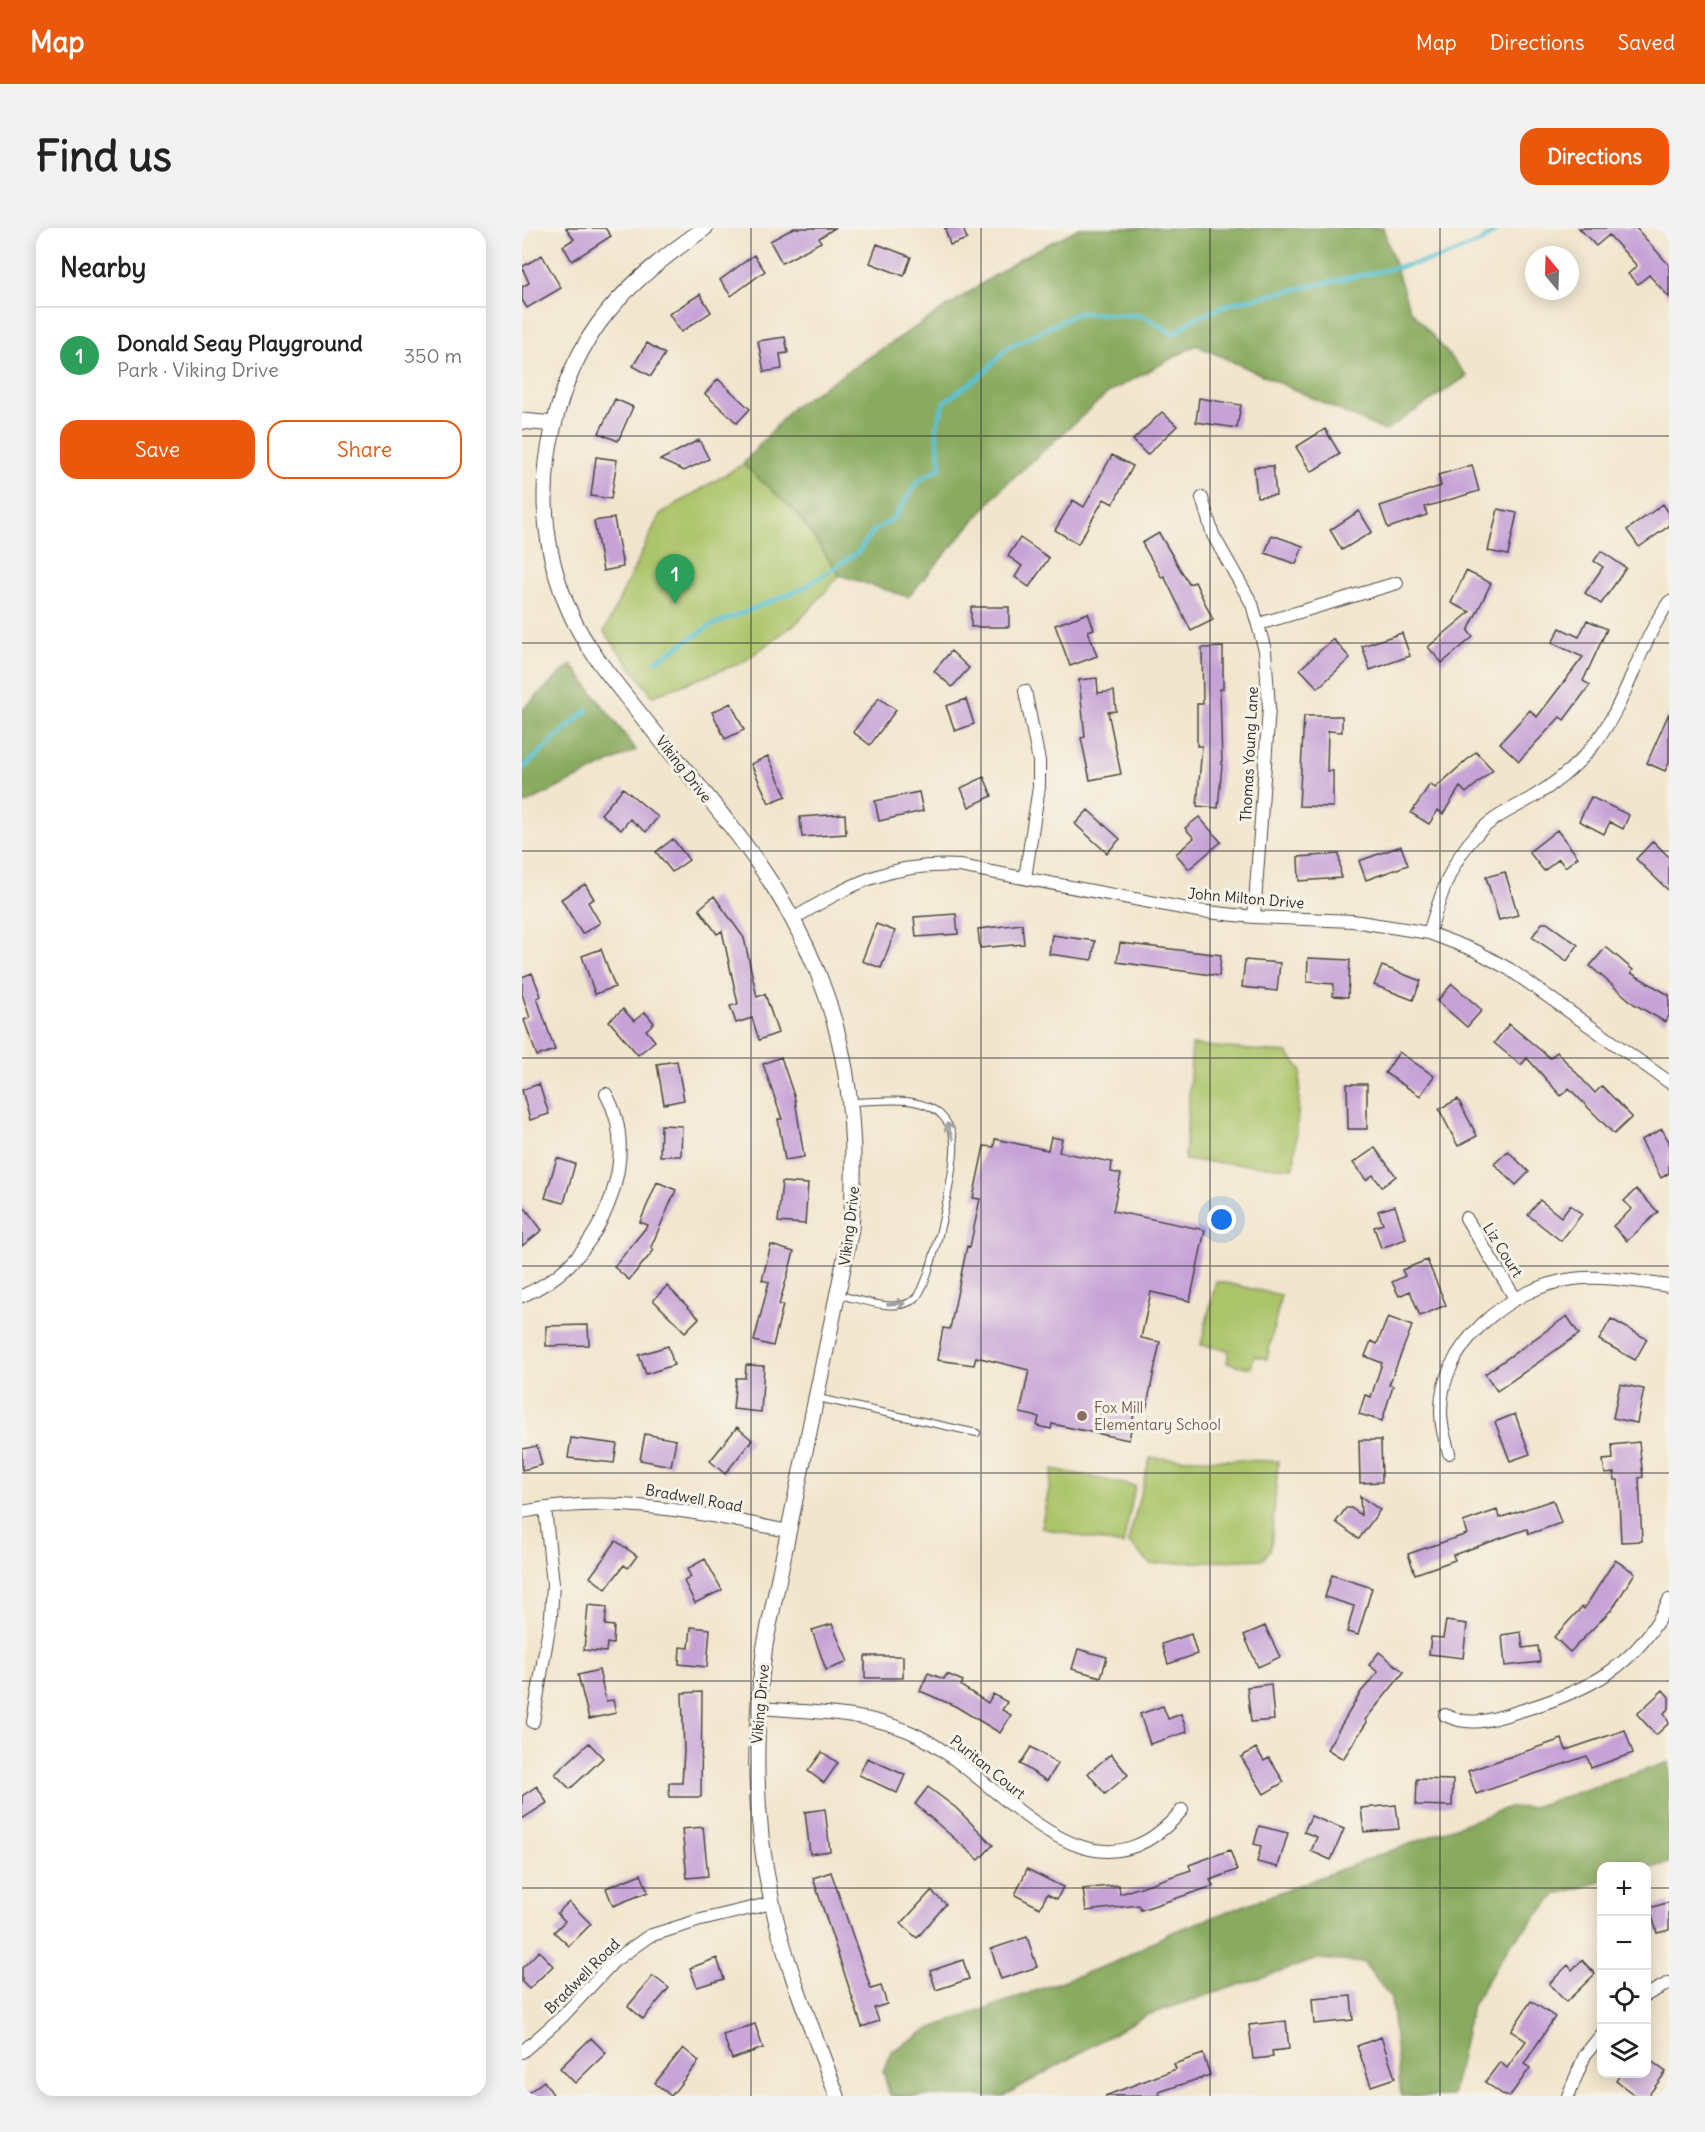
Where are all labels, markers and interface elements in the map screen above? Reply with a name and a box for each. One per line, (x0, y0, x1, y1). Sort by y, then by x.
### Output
text: Map (30, 24, 84, 60)
text: Map (1416, 29, 1457, 56)
text: Directions (1490, 29, 1584, 56)
text: Saved (1617, 29, 1675, 56)
button: Directions (1520, 128, 1669, 185)
text: Find us (36, 130, 172, 182)
north arrow (1525, 246, 1579, 300)
text: Nearby (60, 251, 146, 284)
text: Donald Seay Playground (117, 329, 363, 357)
text: 1 (76, 343, 83, 368)
text: 350 m (404, 343, 462, 368)
text: Park · Viking Drive (117, 357, 279, 382)
button: Save (60, 420, 255, 479)
button: Share (267, 420, 462, 479)
pin: 1 (656, 554, 694, 604)
street label: Thomas Young Lane (1236, 686, 1262, 822)
street label: Viking Drive (652, 732, 716, 806)
street label: John Milton Drive (1187, 883, 1305, 913)
one-way arrow (944, 1123, 955, 1141)
street label: Viking Drive (835, 1185, 863, 1267)
your location (1207, 1205, 1236, 1234)
street label: Liz Court (1479, 1219, 1527, 1281)
one-way arrow (886, 1298, 906, 1309)
place label: Fox Mill Elementary School (1094, 1398, 1221, 1434)
marker: Fox Mill Elementary School (1075, 1409, 1089, 1423)
street label: Bradwell Road (644, 1480, 744, 1516)
street label: Viking Drive (747, 1663, 773, 1745)
street label: Puritan Court (947, 1731, 1029, 1803)
map controls (1597, 1862, 1651, 2078)
button: + (1597, 1862, 1651, 1916)
button: − (1597, 1916, 1651, 1970)
street label: Bradwell Road (540, 1934, 624, 2018)
button: locate (1597, 1970, 1651, 2024)
button: layers (1597, 2024, 1651, 2078)

